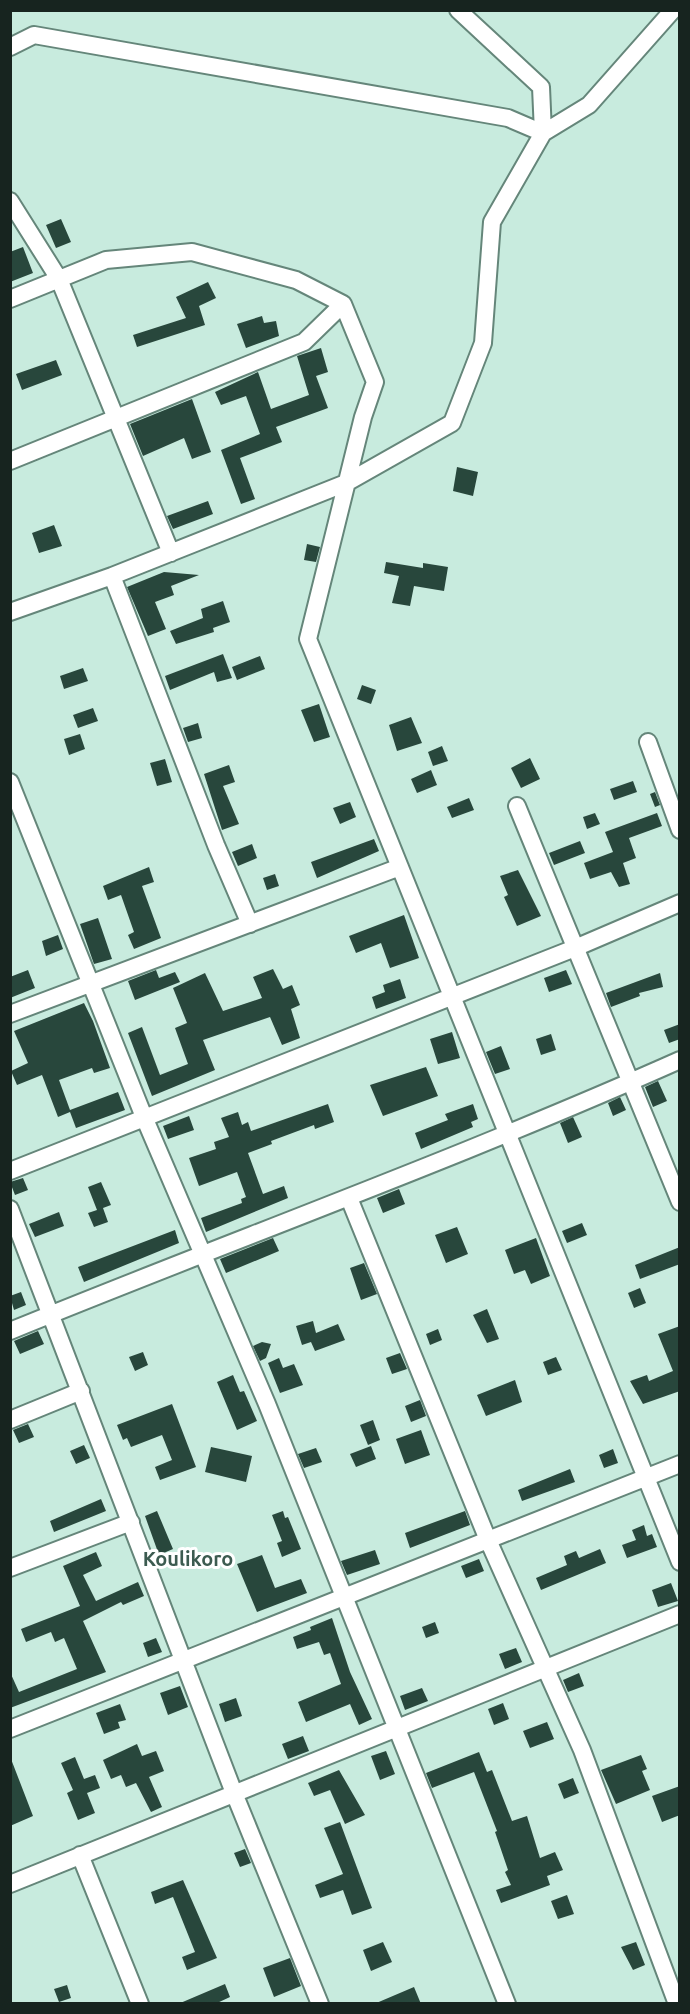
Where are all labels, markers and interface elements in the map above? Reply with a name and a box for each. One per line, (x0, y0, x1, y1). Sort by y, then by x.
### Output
district label: Koulikoro (143, 1547, 233, 1570)

